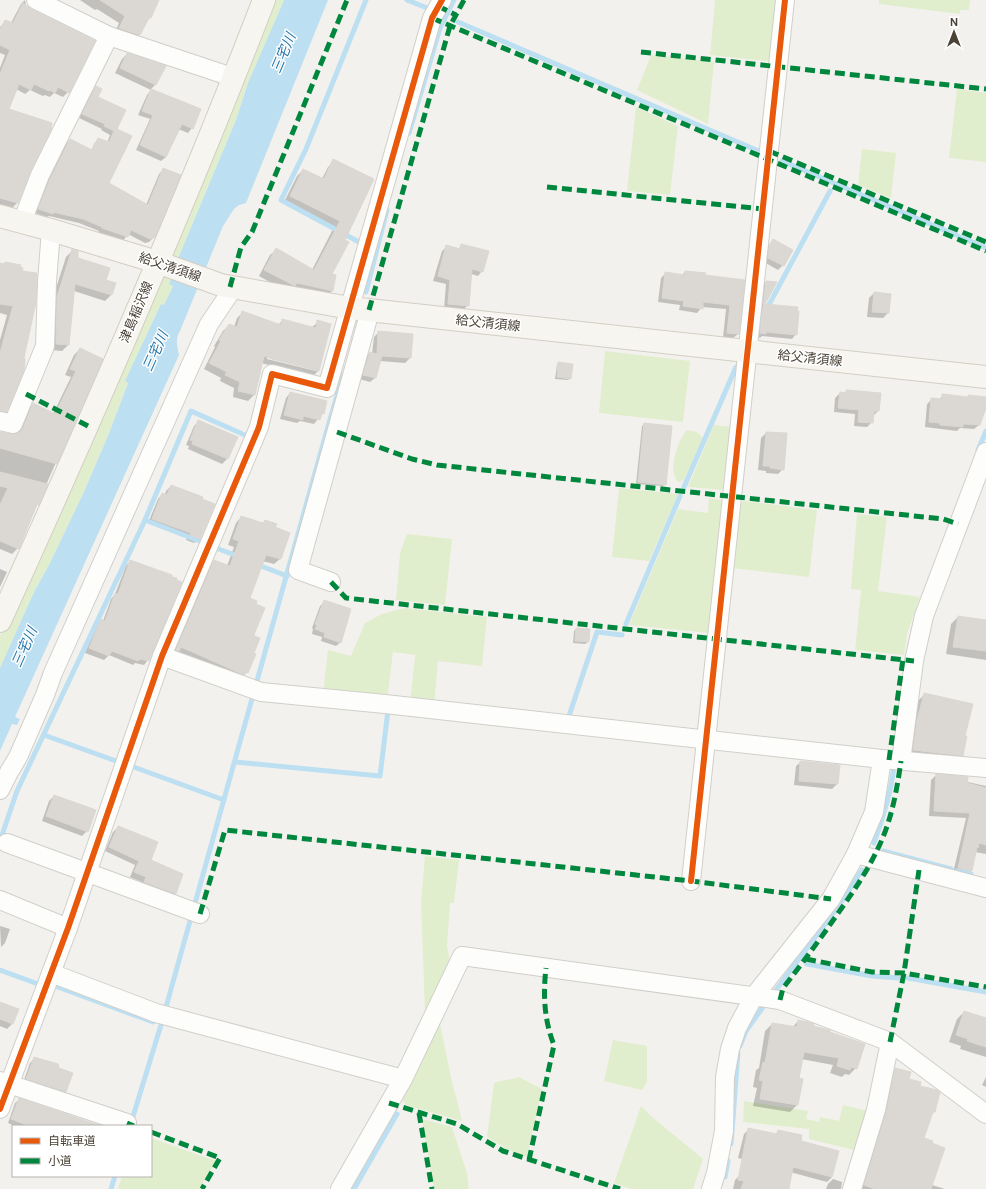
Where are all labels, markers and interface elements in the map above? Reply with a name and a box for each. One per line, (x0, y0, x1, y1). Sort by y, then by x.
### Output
north arrow (934, 12, 974, 52)
text: N (950, 15, 958, 29)
water label: 三宅川 (267, 28, 300, 76)
street label: 給父清須線 (136, 248, 204, 286)
street label: 津島稲沢線 (115, 279, 157, 345)
street label: 給父清須線 (455, 311, 521, 335)
water label: 三宅川 (138, 326, 173, 374)
street label: 給父清須線 (777, 346, 843, 370)
water label: 三宅川 (7, 622, 42, 670)
legend (12, 1125, 152, 1177)
text: 自転車道 (48, 1133, 96, 1149)
text: 小道 (48, 1153, 72, 1169)

